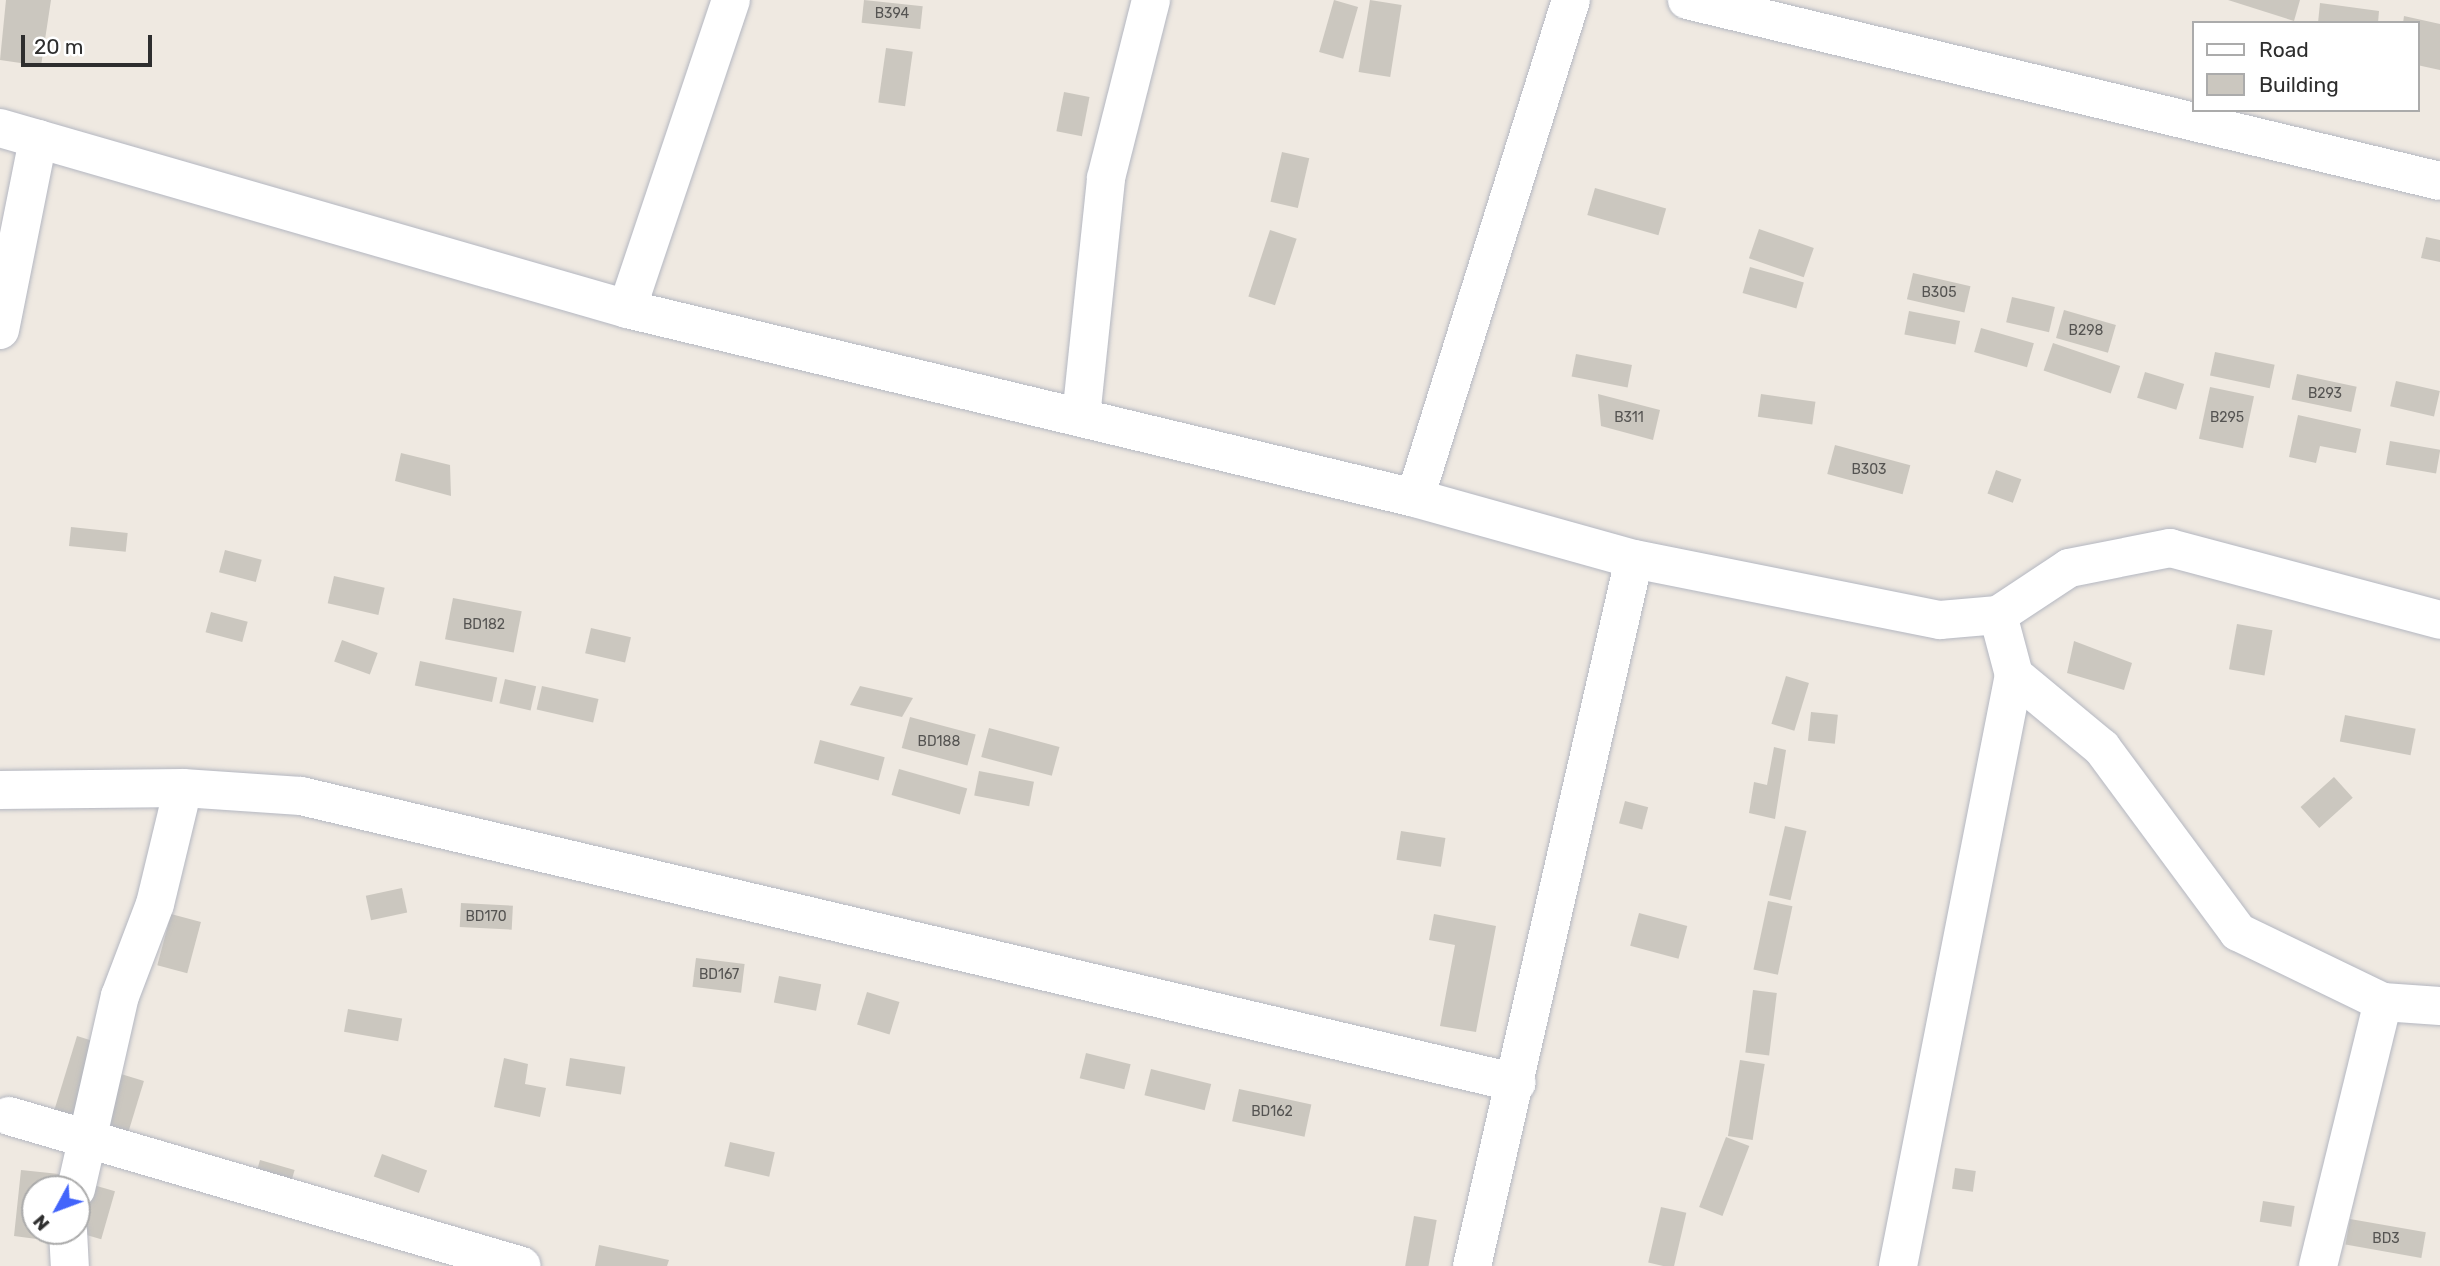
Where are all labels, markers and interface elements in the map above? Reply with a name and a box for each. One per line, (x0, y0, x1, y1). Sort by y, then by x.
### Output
house number: B394 (875, 6, 909, 22)
scale bar (24, 21, 156, 65)
legend (2192, 21, 2419, 112)
text: 20 m (34, 34, 83, 59)
text: Road (2259, 37, 2309, 62)
text: Building (2259, 72, 2339, 97)
house number: B305 (1922, 285, 1956, 301)
house number: B298 (2069, 323, 2103, 339)
house number: B293 (2308, 386, 2342, 402)
house number: B311 (1614, 410, 1644, 426)
house number: B295 (2210, 410, 2244, 426)
house number: B303 (1851, 462, 1887, 478)
house number: BD182 (463, 617, 505, 633)
house number: BD188 (918, 734, 960, 750)
house number: BD170 (465, 909, 507, 925)
house number: BD167 (699, 967, 739, 983)
house number: BD162 (1251, 1104, 1293, 1120)
north arrow (21, 1175, 91, 1245)
text: N (28, 1210, 54, 1236)
house number: BD3 (2372, 1231, 2400, 1247)

